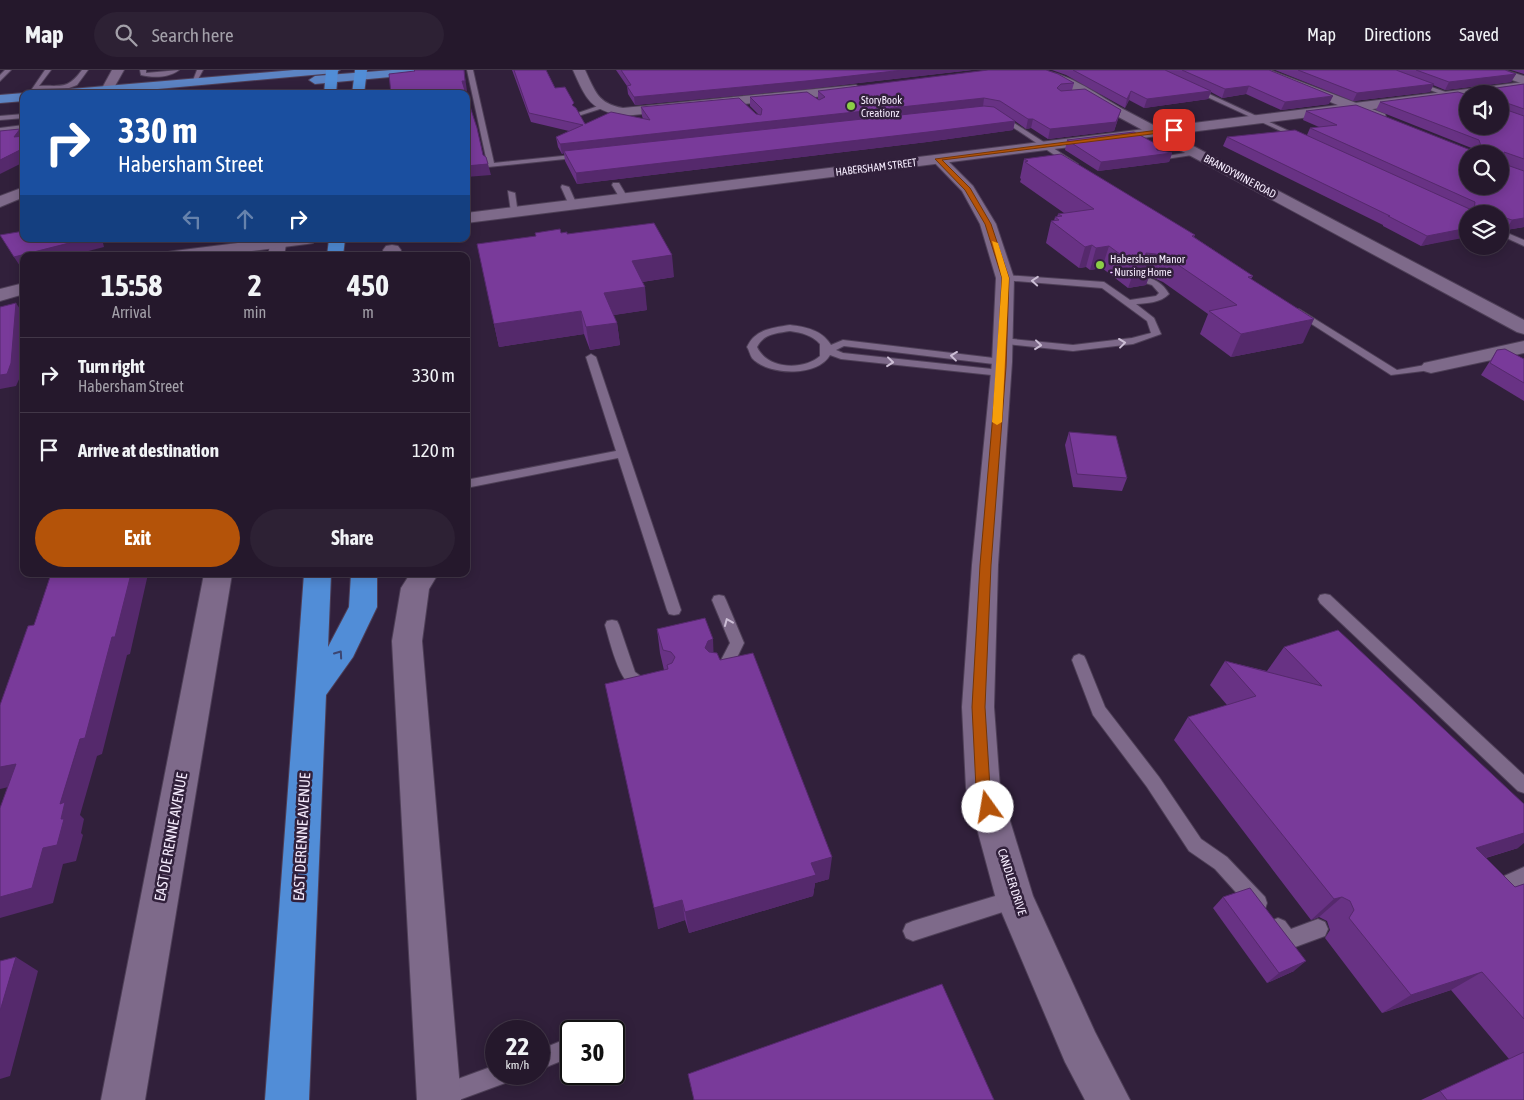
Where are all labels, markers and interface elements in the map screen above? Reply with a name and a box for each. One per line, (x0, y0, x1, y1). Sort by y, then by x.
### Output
search box (94, 12, 444, 57)
text: Map (25, 21, 64, 48)
icon: search (112, 21, 140, 49)
text: Search here (152, 24, 234, 46)
text: Map (1307, 24, 1336, 45)
text: Directions (1364, 24, 1431, 45)
text: Saved (1459, 24, 1499, 45)
map controls (1459, 85, 1509, 255)
button: sound (1459, 85, 1509, 135)
place label: StoryBook Creationz (861, 94, 902, 119)
marker: StoryBook Creationz (845, 100, 857, 112)
pin (1153, 109, 1195, 151)
icon: right (35, 110, 100, 175)
text: 330 m (118, 110, 197, 150)
icon: arrive (1160, 116, 1188, 144)
button: search (1459, 145, 1509, 195)
text: Habersham Street (118, 151, 264, 177)
street label: BRANDYWINE ROAD (1202, 152, 1278, 200)
street label: HABERSHAM STREET (835, 156, 917, 178)
icon: left (178, 205, 206, 233)
icon: ahead (231, 205, 259, 233)
icon: right (284, 205, 312, 233)
button: layers (1459, 205, 1509, 255)
place label: Habersham Manor - Nursing Home (1110, 253, 1186, 278)
marker: Habersham Manor - Nursing Home (1094, 259, 1106, 271)
text: 15:58 (101, 268, 162, 302)
text: 2 (248, 268, 262, 302)
text: 450 (347, 268, 389, 302)
one-way arrow (1031, 275, 1039, 286)
text: Arrival (112, 303, 151, 321)
text: min (243, 303, 266, 321)
text: m (362, 303, 374, 321)
one-way arrow (1118, 338, 1126, 349)
one-way arrow (1034, 339, 1042, 350)
one-way arrow (949, 351, 957, 362)
text: Turn right (78, 355, 145, 377)
one-way arrow (886, 356, 894, 367)
icon: right (35, 361, 63, 389)
text: 330 m (412, 364, 455, 386)
text: Habersham Street (78, 377, 184, 395)
icon: arrive (35, 436, 63, 464)
text: Arrive at destination (78, 439, 219, 461)
text: 120 m (412, 439, 455, 461)
button: Exit (35, 509, 240, 567)
button: Share (250, 509, 455, 567)
one-way arrow (724, 618, 735, 627)
one-way arrow (333, 651, 341, 660)
street label: EAST DE RENNE AVENUE (151, 771, 190, 903)
street label: EAST DERENNE AVENUE (290, 772, 313, 902)
position arrow (961, 780, 1013, 832)
street label: CANDLER DRIVE (995, 847, 1029, 917)
speed limit sign: 30 (560, 1020, 625, 1085)
text: 22 (506, 1032, 529, 1060)
text: km/h (506, 1058, 529, 1072)

